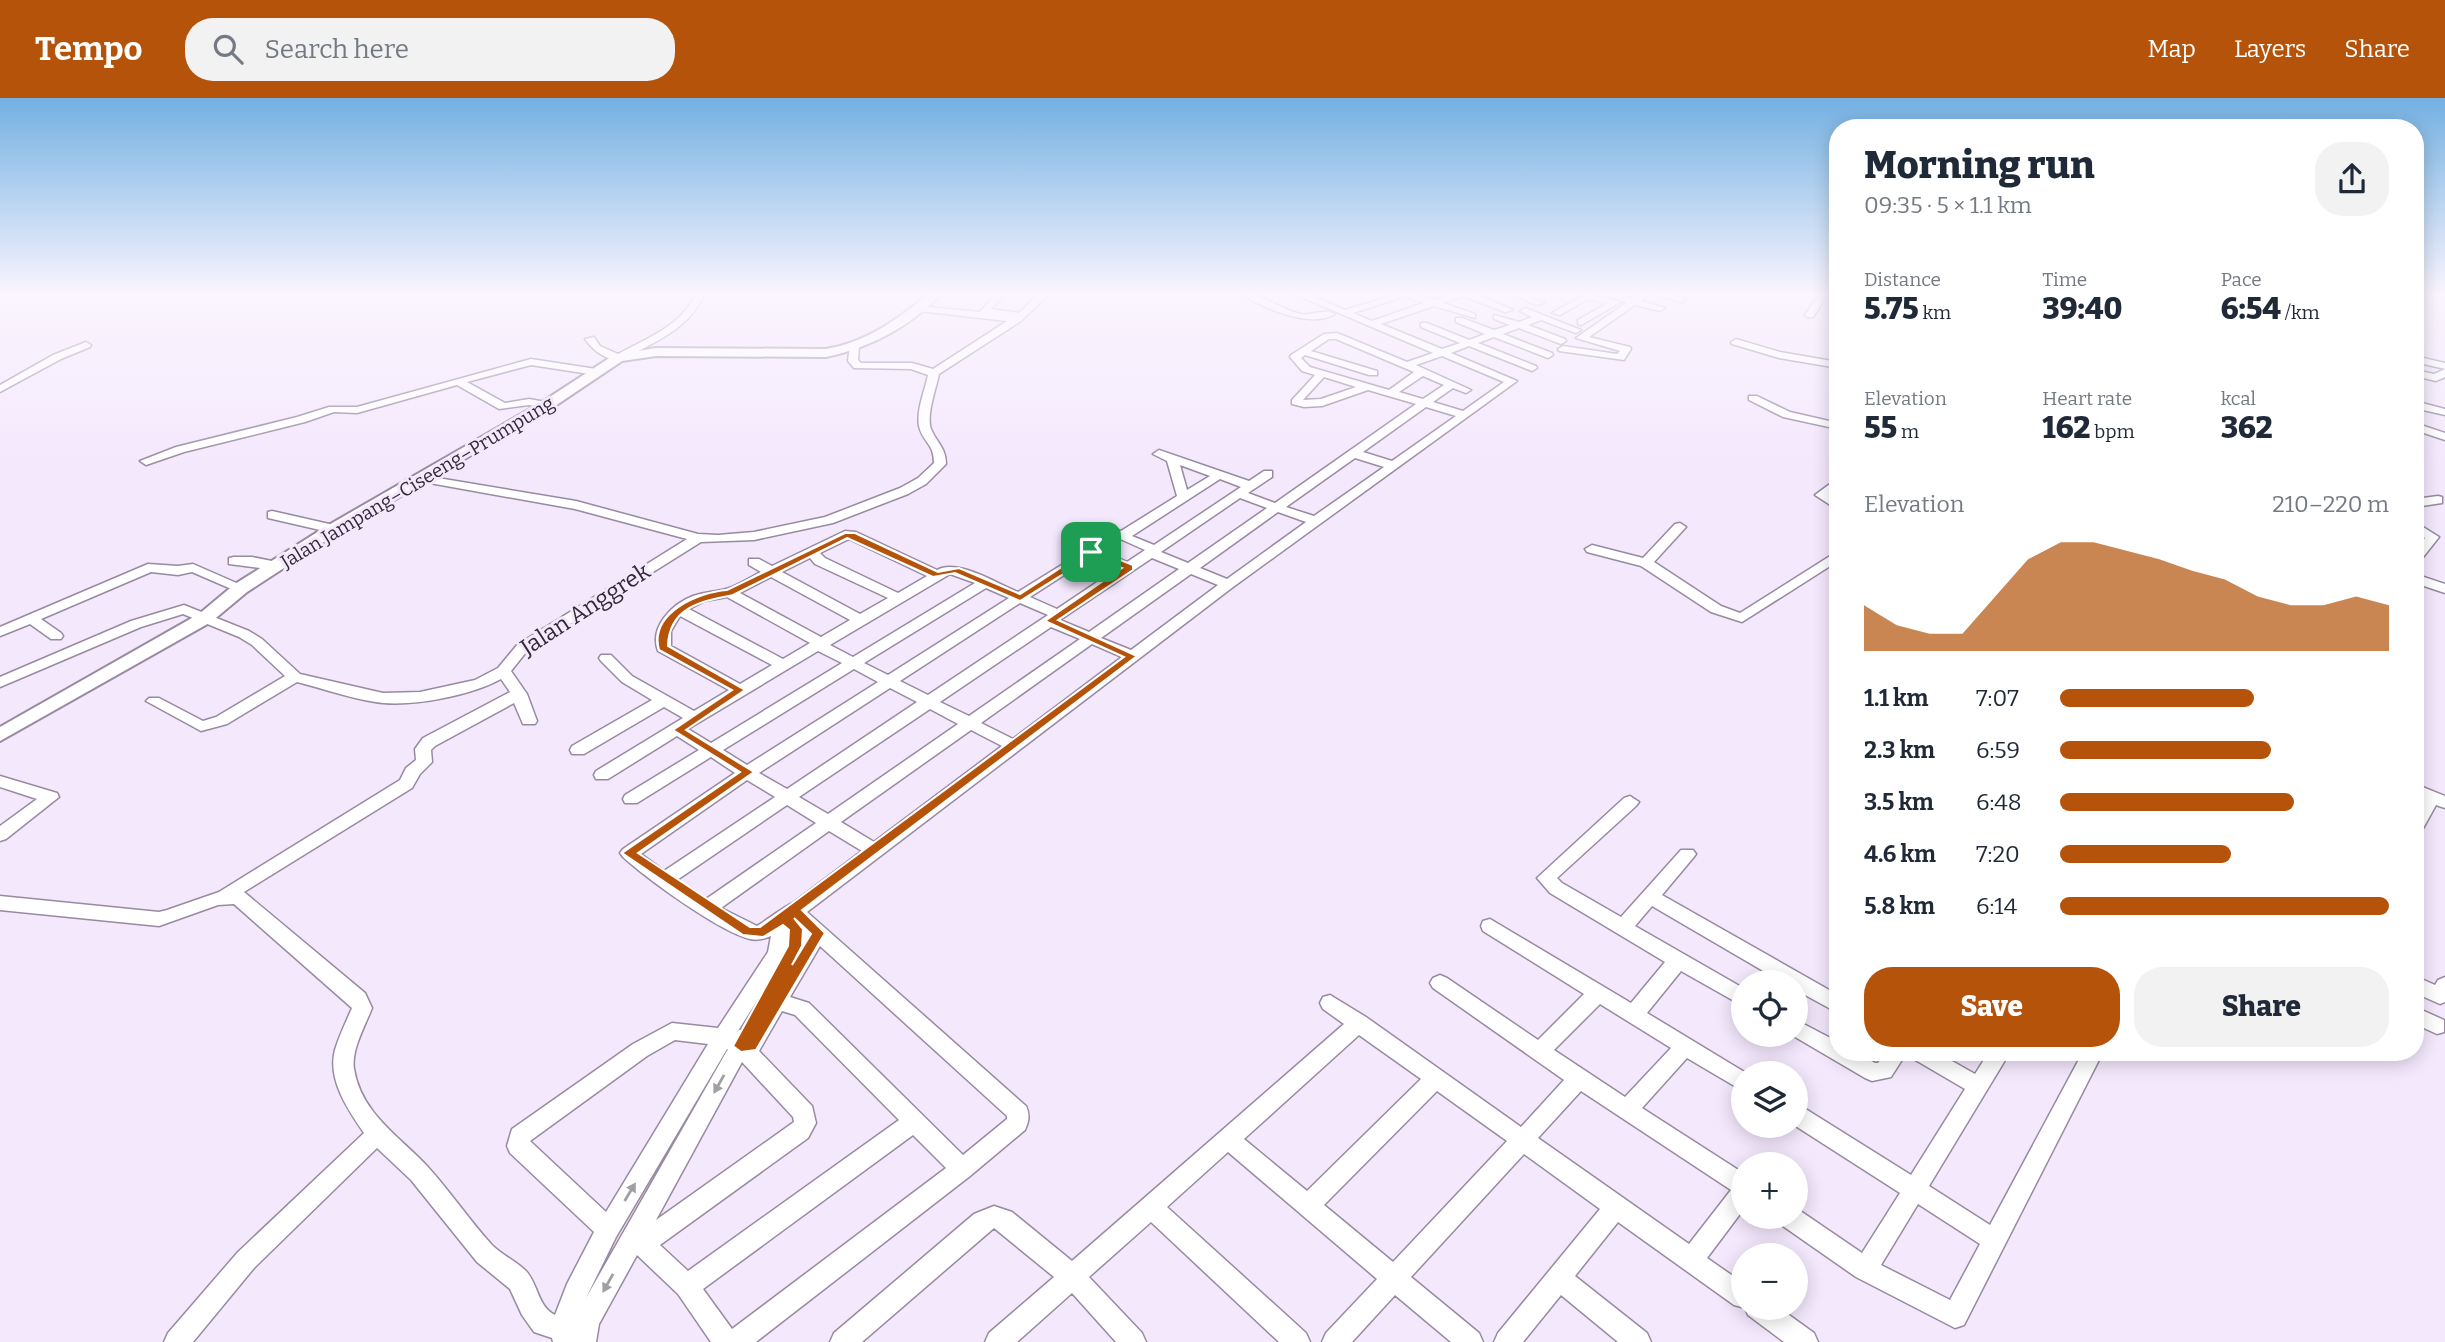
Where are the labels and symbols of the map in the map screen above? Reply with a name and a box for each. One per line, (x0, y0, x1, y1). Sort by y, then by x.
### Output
street label: Jalan Jampang–Ciseeng–Prumpung (276, 391, 558, 574)
pin (1061, 522, 1121, 582)
street label: Jalan Anggrek (514, 557, 655, 662)
one-way arrow (713, 1074, 725, 1094)
one-way arrow (624, 1183, 637, 1202)
one-way arrow (602, 1273, 614, 1292)

